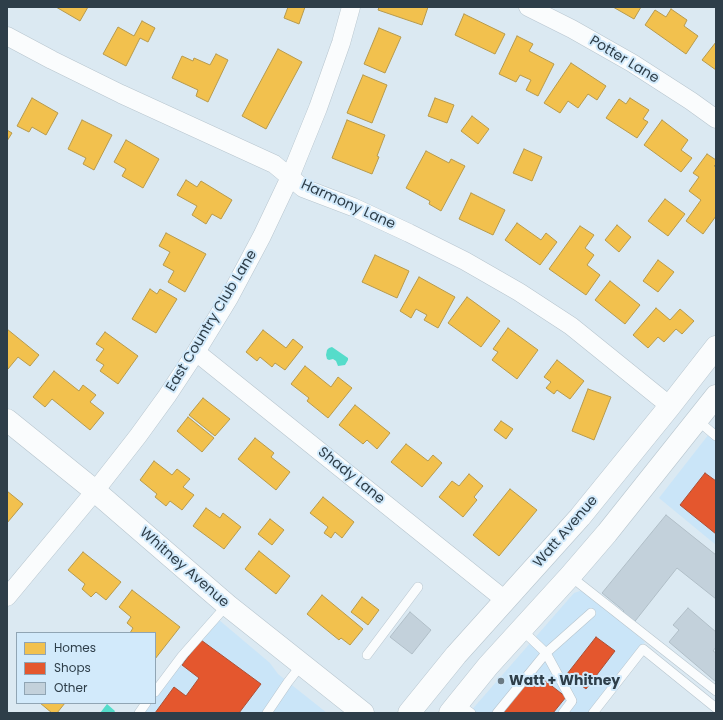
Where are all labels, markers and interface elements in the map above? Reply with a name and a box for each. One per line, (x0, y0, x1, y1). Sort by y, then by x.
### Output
street label: Potter Lane (586, 33, 662, 87)
street label: Harmony Lane (298, 177, 398, 233)
street label: East Country Club Lane (163, 247, 261, 395)
street label: Shady Lane (314, 444, 388, 508)
street label: Watt Avenue (530, 493, 602, 571)
street label: Whitney Avenue (136, 525, 232, 611)
legend (16, 632, 156, 704)
text: Homes (54, 639, 96, 656)
text: Shops (54, 659, 91, 676)
place label: Watt + Whitney (509, 673, 620, 689)
marker: Watt + Whitney (496, 676, 506, 686)
text: Other (54, 679, 87, 696)

